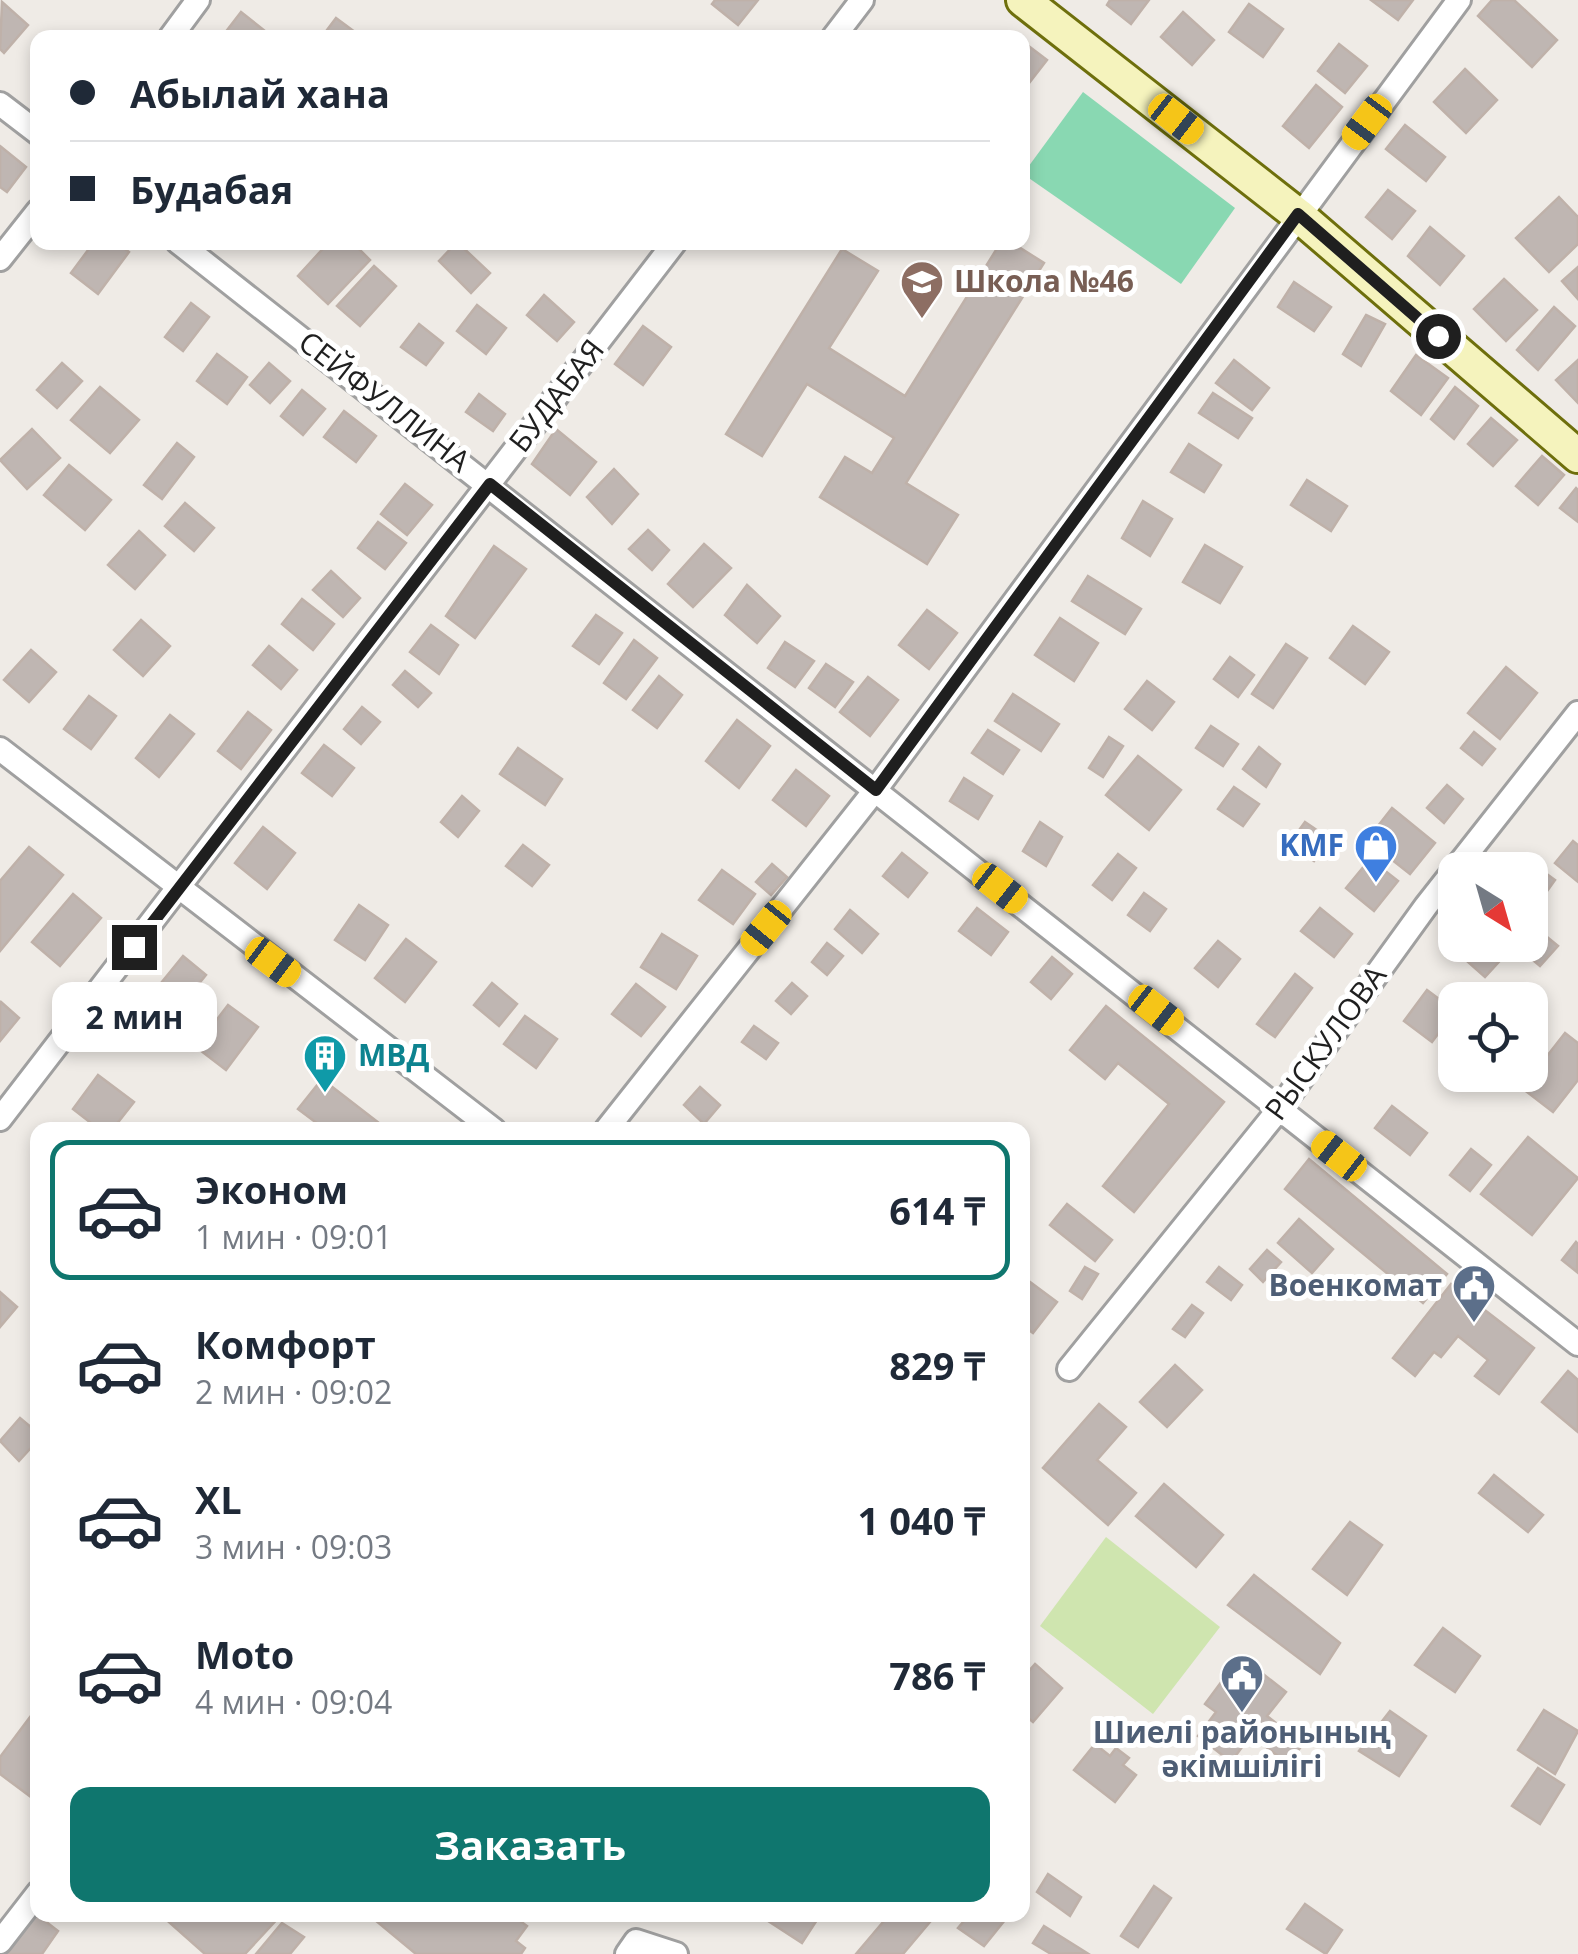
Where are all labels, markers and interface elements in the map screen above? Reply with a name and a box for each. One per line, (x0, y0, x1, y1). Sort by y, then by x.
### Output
text: Абылай хана (130, 67, 390, 119)
car (1143, 89, 1209, 149)
car (1337, 89, 1397, 155)
text: Будабая (130, 163, 293, 215)
school or university icon: Школа №46 (899, 259, 945, 320)
place label: Школа №46 (954, 260, 1134, 301)
route start (1416, 314, 1461, 359)
street label: СЕЙФУЛЛИНА (291, 321, 479, 481)
street label: БУДАБАЯ (499, 330, 613, 460)
shop icon: KMF (1353, 823, 1399, 884)
place label: KMF (1279, 824, 1344, 865)
north arrow (1438, 852, 1548, 962)
map controls (1438, 852, 1548, 1092)
car (967, 858, 1033, 918)
car (735, 895, 797, 961)
route end (112, 925, 157, 970)
car (240, 932, 306, 992)
street label: РЫСКУЛОВА (1255, 956, 1395, 1128)
car (1123, 980, 1189, 1040)
callout: 2 мин (52, 982, 216, 1052)
button: locate (1438, 982, 1548, 1092)
text: 2 мин (86, 995, 183, 1038)
building icon: МВД (302, 1033, 348, 1094)
place label: МВД (358, 1034, 429, 1075)
car (1306, 1126, 1372, 1186)
text: Эконом (195, 1163, 348, 1215)
icon: car (75, 1165, 165, 1255)
text: 614 ₸ (889, 1184, 985, 1236)
text: 1 мин · 09:01 (195, 1215, 392, 1258)
public building icon: Военкомат (1451, 1263, 1497, 1324)
place label: Военкомат (1268, 1264, 1442, 1305)
text: Комфорт (195, 1318, 376, 1370)
icon: car (75, 1320, 165, 1410)
text: 829 ₸ (889, 1339, 985, 1391)
text: 2 мин · 09:02 (195, 1370, 392, 1413)
text: XL (195, 1473, 242, 1525)
icon: car (75, 1475, 165, 1565)
text: 1 040 ₸ (858, 1494, 985, 1546)
text: 3 мин · 09:03 (195, 1525, 392, 1568)
text: Moto (195, 1628, 294, 1680)
icon: car (75, 1630, 165, 1720)
text: 786 ₸ (889, 1649, 985, 1701)
public building icon: Шиелі районының әкімшілігі (1219, 1653, 1265, 1714)
text: 4 мин · 09:04 (195, 1680, 392, 1723)
place label: Шиелі районының әкімшілігі (1093, 1711, 1391, 1786)
button: Заказать (70, 1787, 990, 1902)

